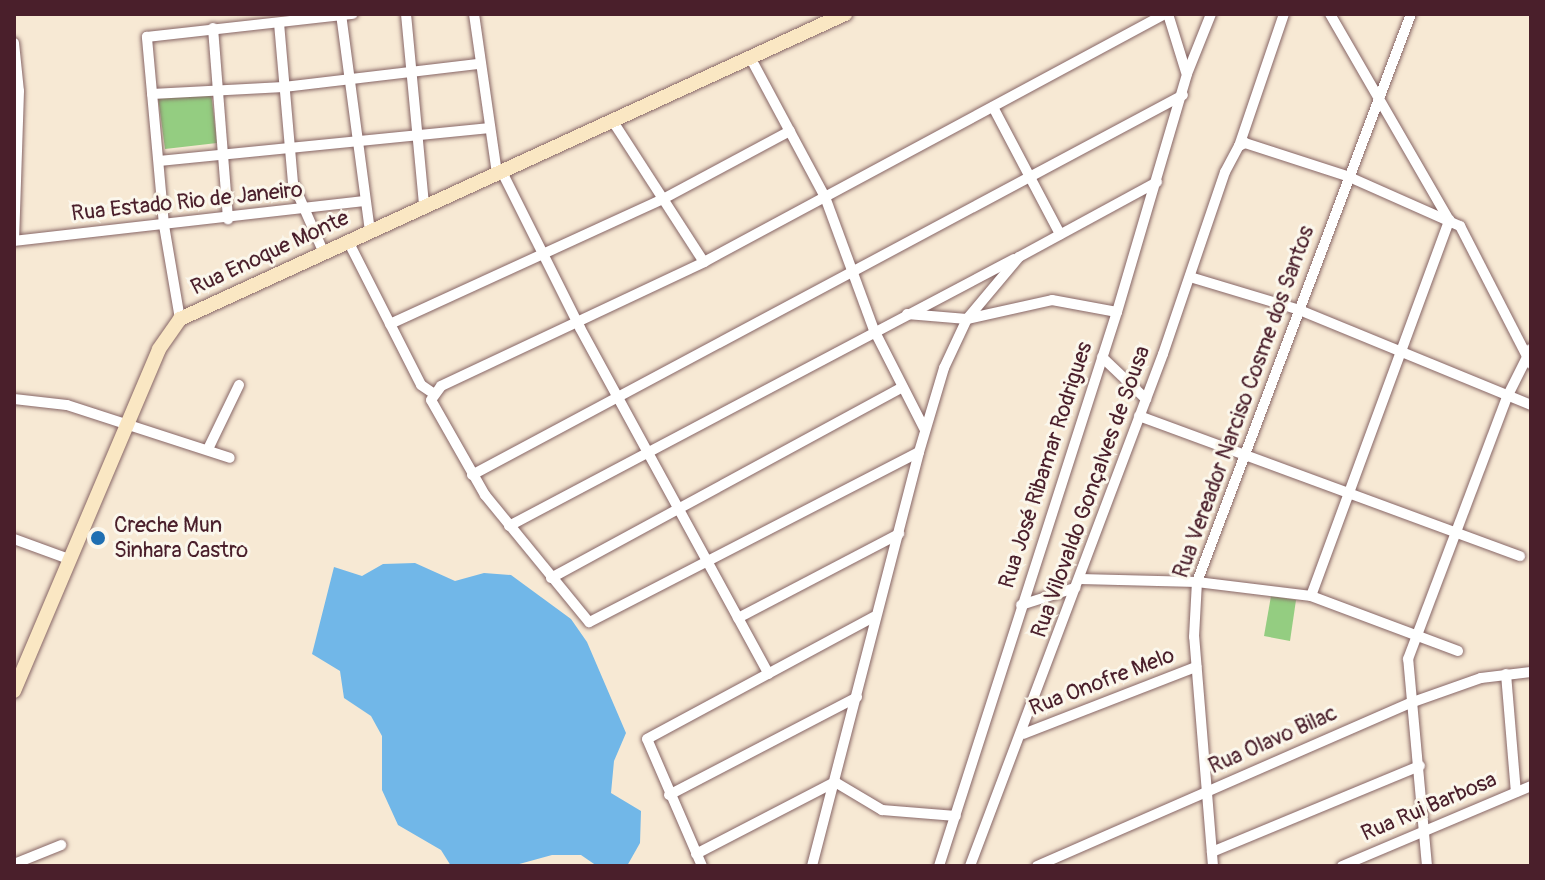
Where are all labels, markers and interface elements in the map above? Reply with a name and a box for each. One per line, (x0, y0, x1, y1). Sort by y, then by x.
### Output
street label: Rua Estado Rio de Janeiro (70, 177, 304, 227)
street label: Rua Enoque Monte (187, 205, 353, 301)
street label: Rua Vereador Narciso Cosme dos Santos (1168, 222, 1320, 582)
street label: Rua José Ribamar Rodrigues (994, 338, 1098, 592)
street label: Rua Vilovaldo Gonçalves de Sousa (1026, 343, 1156, 641)
place label: Creche Mun Sinhara Castro (114, 512, 248, 564)
marker: Creche Mun Sinhara Castro (89, 529, 107, 547)
street label: Rua Onofre Melo (1026, 642, 1178, 722)
street label: Rua Olavo Bilac (1205, 700, 1341, 780)
street label: Rua Rui Barbosa (1357, 767, 1501, 847)

